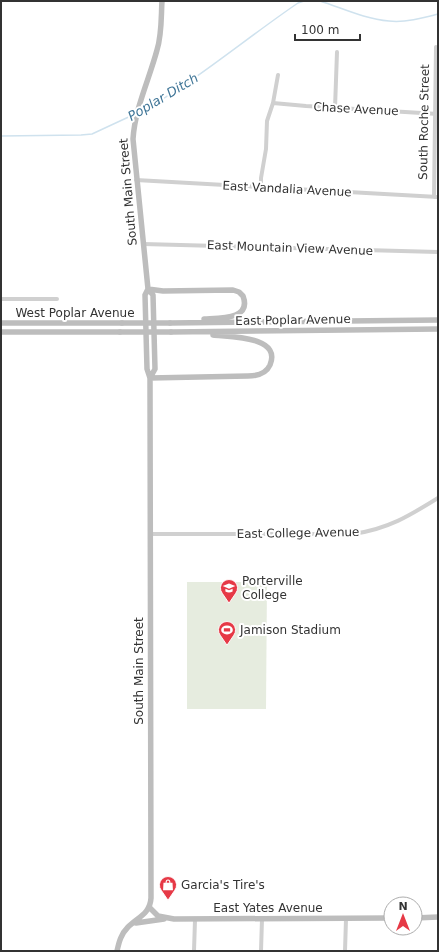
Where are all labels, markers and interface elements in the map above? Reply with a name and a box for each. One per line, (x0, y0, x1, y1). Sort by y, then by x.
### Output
scale bar (295, 16, 360, 42)
text: 100 m (301, 23, 339, 37)
street label: South Roche Street (416, 64, 432, 180)
water label: Poplar Ditch (125, 70, 201, 124)
street label: Chase Avenue (313, 100, 399, 118)
street label: South Main Street (116, 138, 140, 246)
street label: East Vandalia Avenue (222, 179, 352, 199)
street label: East Mountain View Avenue (207, 238, 373, 258)
street label: West Poplar Avenue (15, 306, 135, 320)
street label: East Poplar Avenue (235, 312, 351, 328)
street label: East College Avenue (236, 525, 360, 541)
place label: Porterville College (242, 574, 303, 602)
school or university icon: Porterville College (219, 578, 239, 603)
street label: South Main Street (132, 617, 146, 725)
sports icon: Jamison Stadium (217, 620, 237, 645)
place label: Jamison Stadium (239, 623, 341, 637)
shop icon: Garcia's Tire's (158, 875, 178, 900)
place label: Garcia's Tire's (181, 878, 265, 892)
north arrow (383, 896, 423, 936)
text: N (398, 900, 408, 913)
street label: East Yates Avenue (213, 901, 323, 915)

